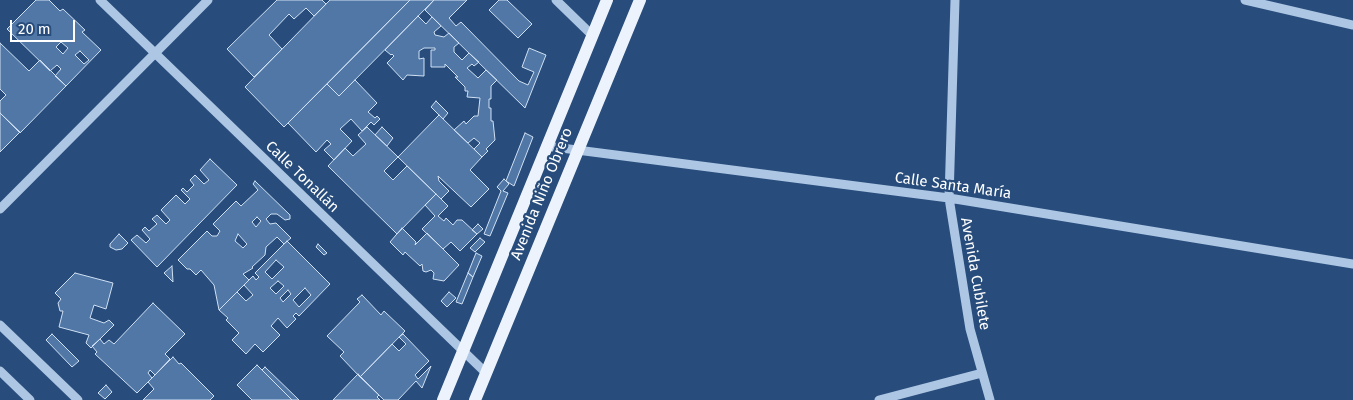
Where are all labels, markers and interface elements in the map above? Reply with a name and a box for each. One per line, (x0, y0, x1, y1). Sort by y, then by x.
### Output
scale bar (12, 10, 78, 42)
text: 20 m (18, 20, 51, 38)
street label: Avenida Niño Obrero (507, 125, 577, 263)
street label: Calle Tonallán (261, 137, 343, 217)
street label: Calle Santa María (893, 169, 1013, 203)
street label: Avenida Cubilete (956, 216, 994, 332)

